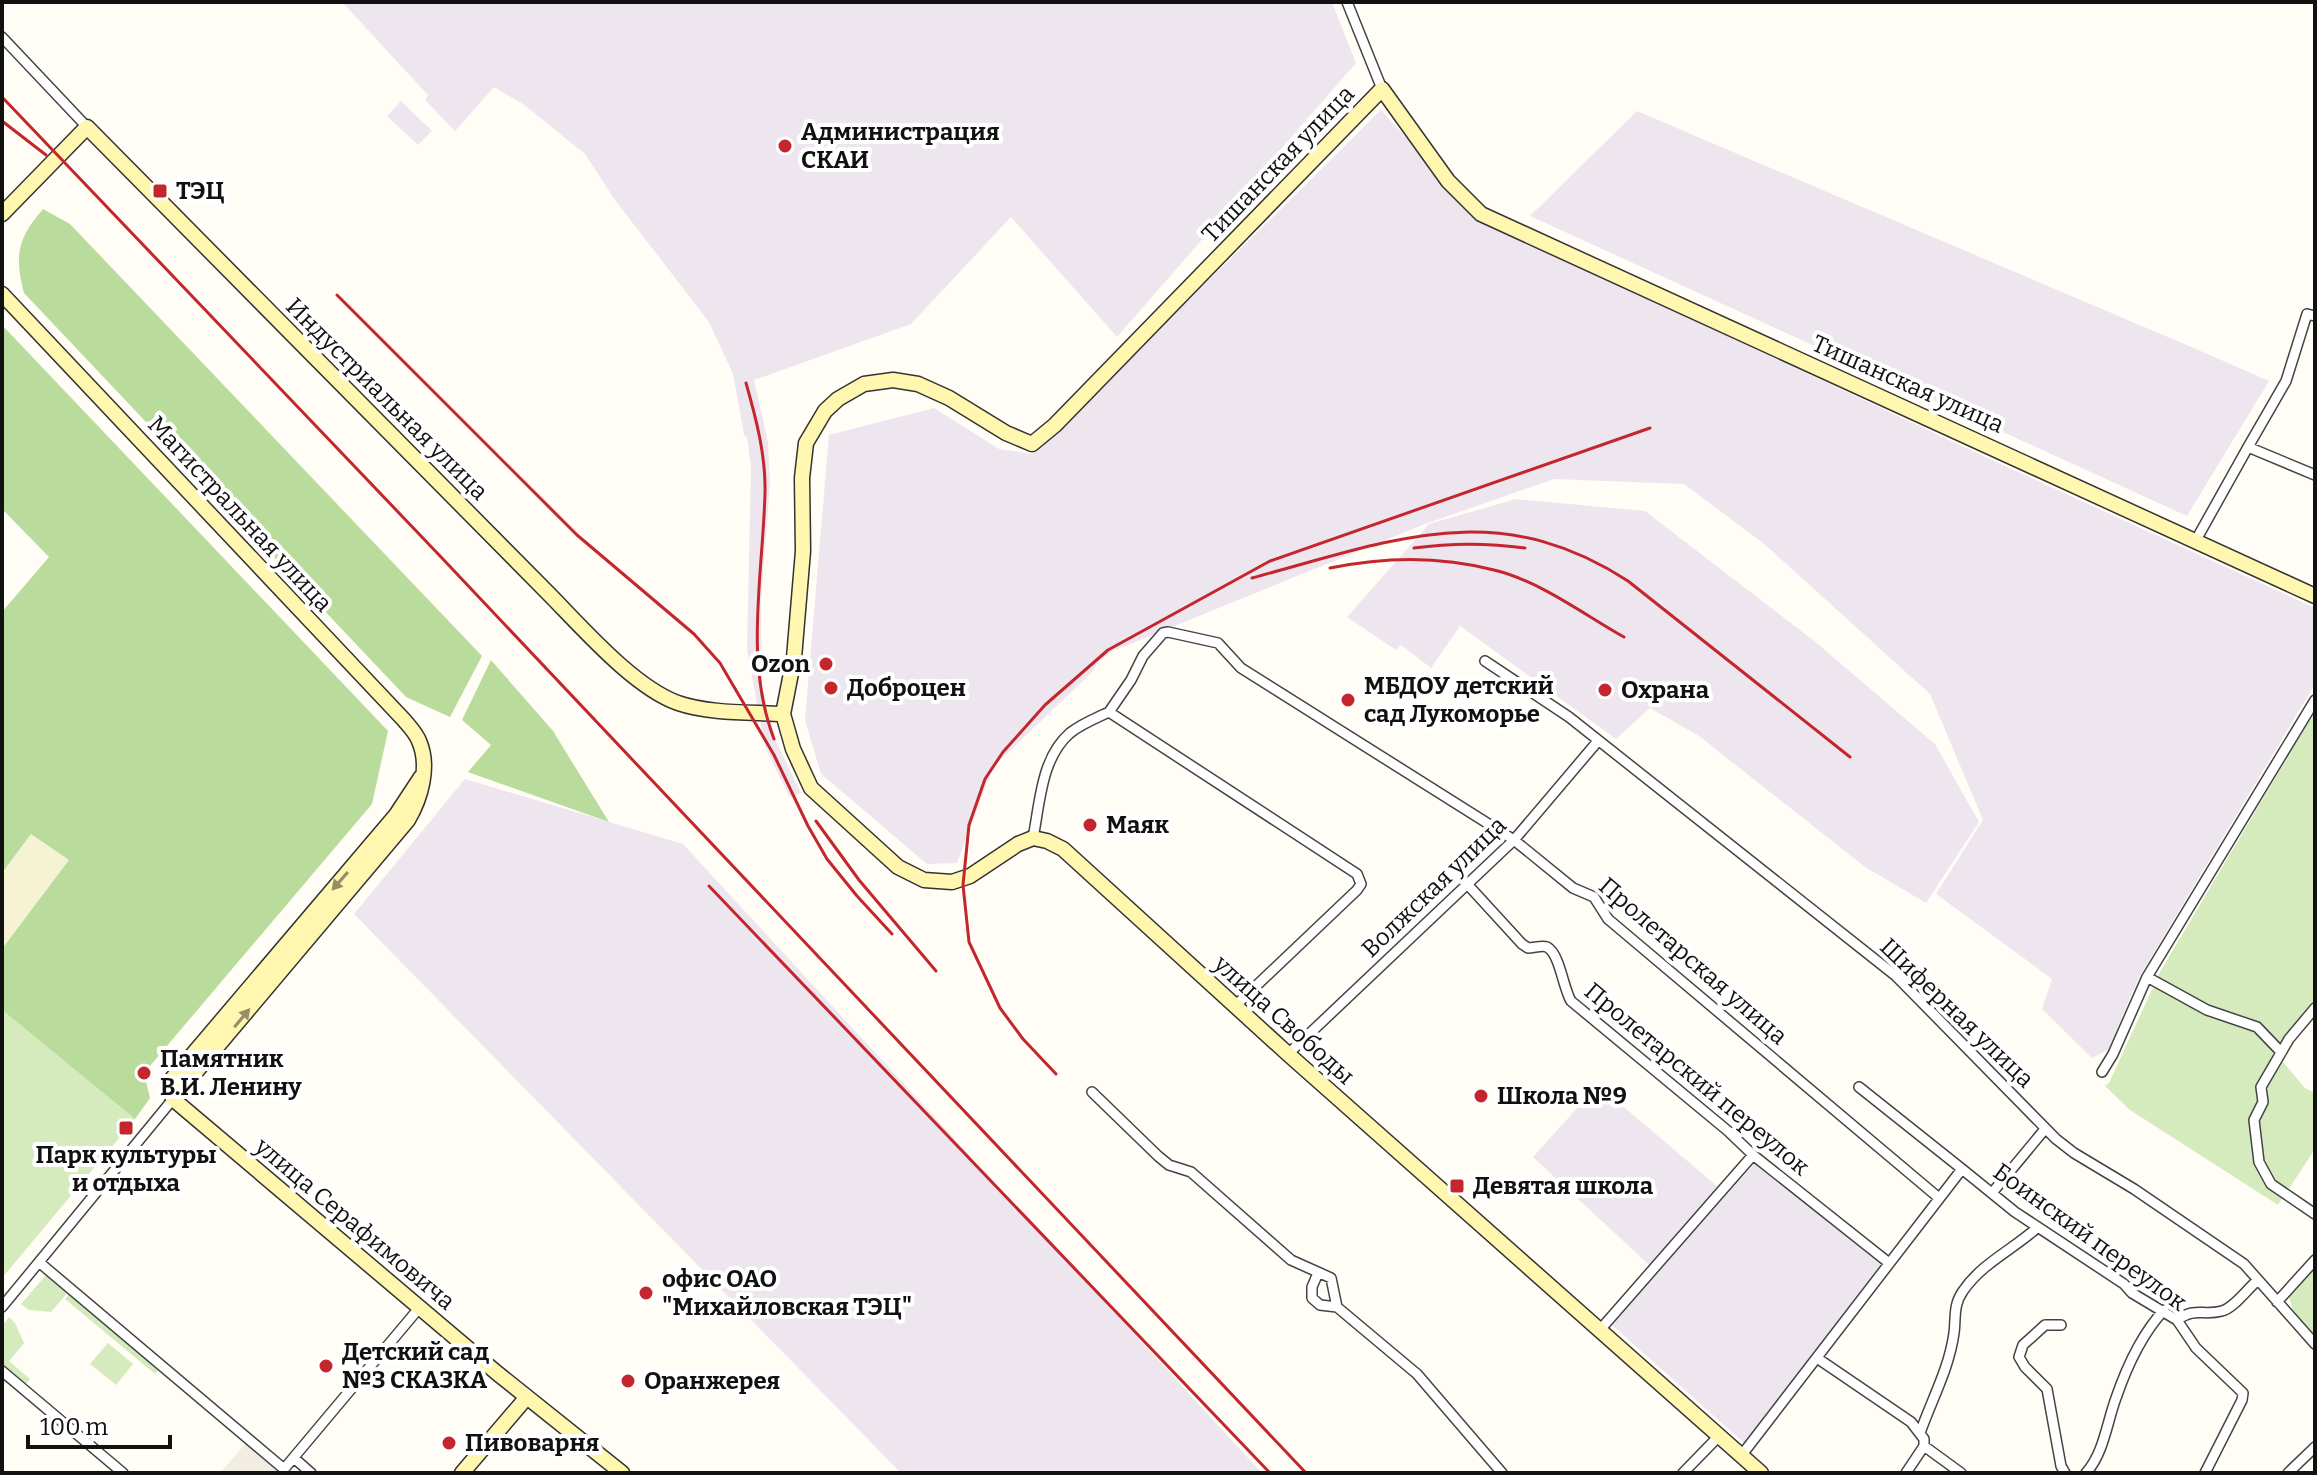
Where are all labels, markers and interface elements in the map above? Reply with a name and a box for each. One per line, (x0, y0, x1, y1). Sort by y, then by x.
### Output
street label: Тишанская улица (1196, 80, 1360, 248)
place label: Администрация СКАИ (801, 118, 1000, 174)
marker: Администрация СКАИ (776, 137, 794, 155)
place label: ТЭЦ (176, 177, 225, 205)
marker: ТЭЦ (151, 182, 169, 200)
street label: Индустриальная улица (280, 292, 494, 506)
street label: Тишанская улица (1808, 329, 2008, 439)
street label: Магистральная улица (142, 410, 338, 618)
place label: Ozon (751, 650, 811, 678)
marker: Ozon (817, 655, 835, 673)
place label: МБДОУ детский сад Лукоморье (1364, 672, 1554, 728)
place label: Доброцен (847, 674, 966, 702)
place label: Охрана (1621, 676, 1710, 704)
marker: Доброцен (822, 679, 840, 697)
marker: Охрана (1596, 681, 1614, 699)
marker: МБДОУ детский сад Лукоморье (1339, 691, 1357, 709)
place label: Mаяк (1106, 811, 1169, 839)
street label: Волжская улица (1356, 811, 1512, 963)
marker: Mаяк (1081, 816, 1099, 834)
one-way arrow (332, 870, 349, 890)
street label: Пролетарская улица (1593, 872, 1793, 1050)
street label: Шиферная улица (1874, 933, 2040, 1093)
street label: улица Свободы (1207, 949, 1360, 1090)
street label: Пролетарский переулок (1579, 977, 1815, 1181)
one-way arrow (233, 1009, 250, 1029)
place label: Памятник В.И. Ленину (160, 1045, 302, 1101)
marker: Памятник В.И. Ленину (135, 1064, 153, 1082)
place label: Школа №9 (1497, 1082, 1627, 1110)
marker: Школа №9 (1472, 1087, 1490, 1105)
marker: Парк культуры и отдыха (117, 1119, 135, 1137)
street label: улица Серафимовича (249, 1132, 461, 1316)
place label: Парк культуры и отдыха (35, 1141, 217, 1197)
street label: Боинский переулок (1988, 1157, 2192, 1317)
place label: Девятая школа (1473, 1172, 1654, 1200)
marker: Девятая школа (1448, 1177, 1466, 1195)
place label: офис ОАО "Михайловская ТЭЦ" (662, 1265, 912, 1321)
marker: офис ОАО "Михайловская ТЭЦ" (637, 1284, 655, 1302)
place label: Детский сад №3 СКАЗКА (342, 1338, 490, 1394)
marker: Детский сад №3 СКАЗКА (317, 1357, 335, 1375)
place label: Оранжерея (644, 1367, 780, 1395)
marker: Оранжерея (619, 1372, 637, 1390)
scale bar (28, 1399, 170, 1449)
text: 100 m (40, 1413, 108, 1441)
place label: Пивоварня (465, 1429, 600, 1457)
marker: Пивоварня (440, 1434, 458, 1452)

